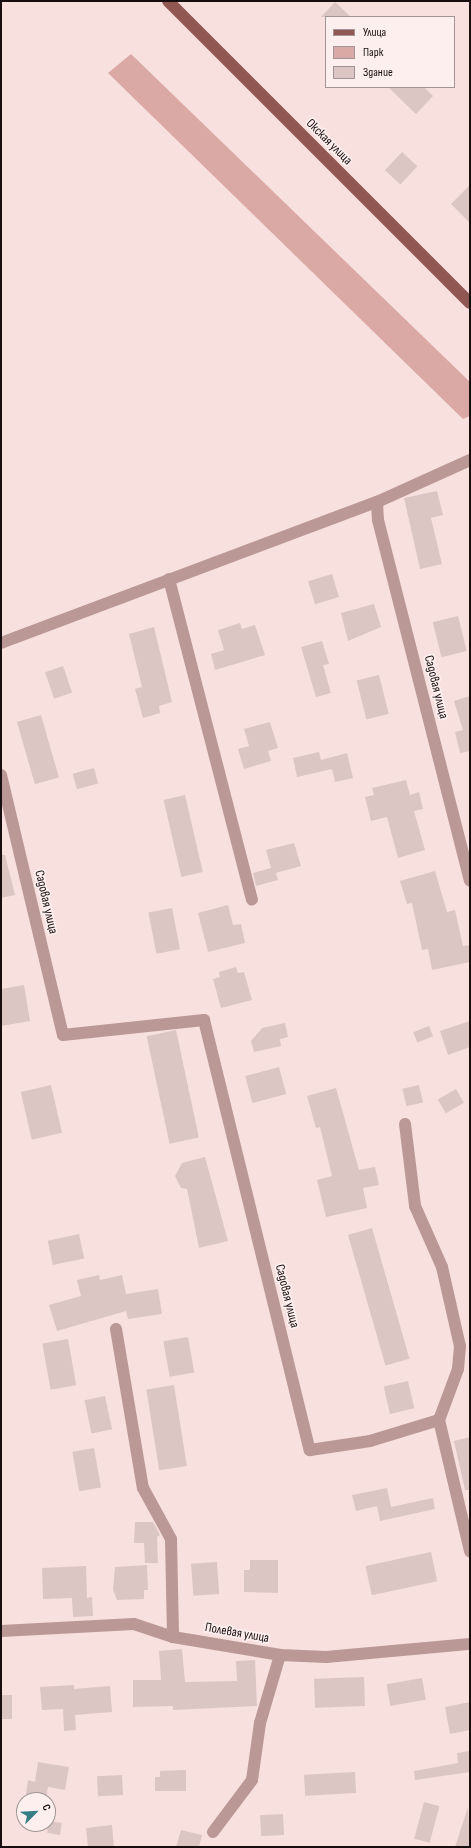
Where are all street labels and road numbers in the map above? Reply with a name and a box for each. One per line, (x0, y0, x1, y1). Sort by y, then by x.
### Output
street label: Окская улица (303, 116, 355, 168)
street label: Садовая улица (421, 654, 451, 720)
street label: Садовая улица (31, 869, 61, 935)
street label: Садовая улица (272, 1263, 302, 1329)
street label: Полевая улица (204, 1620, 270, 1646)

